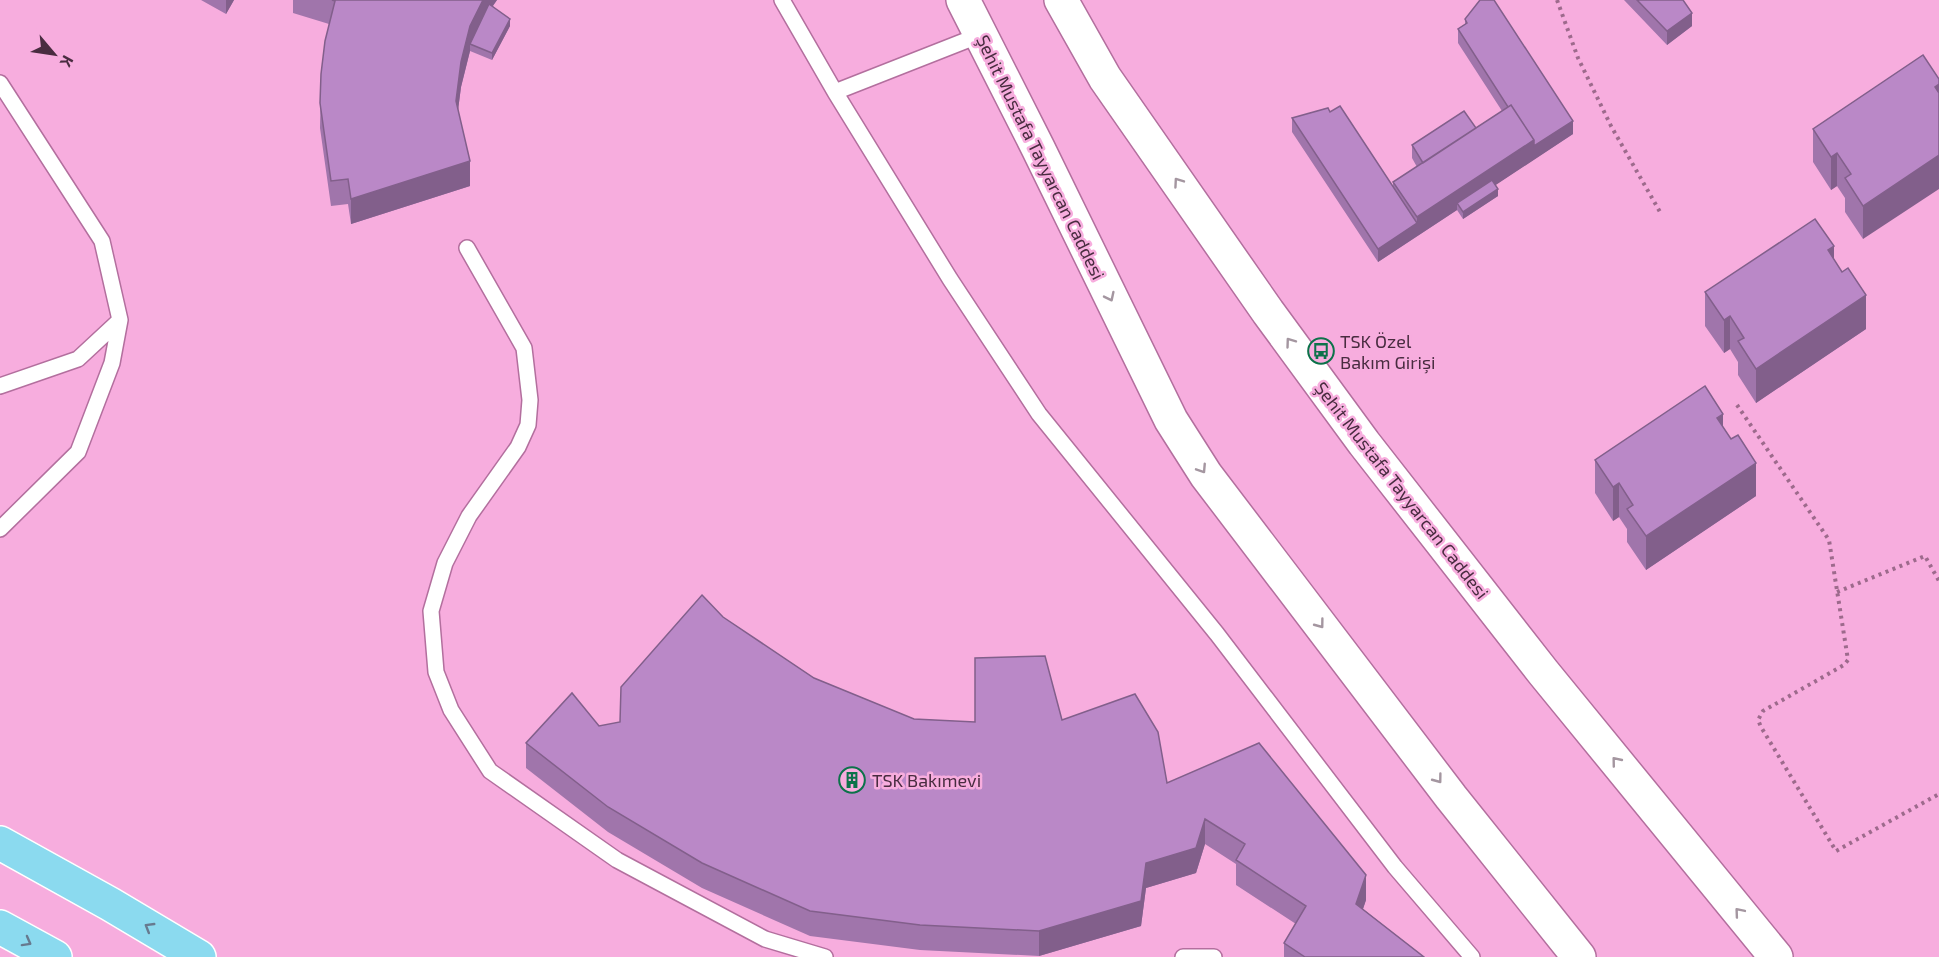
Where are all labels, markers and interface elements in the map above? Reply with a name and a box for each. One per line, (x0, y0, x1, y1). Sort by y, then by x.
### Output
north arrow (24, 24, 84, 84)
street label: Şehit Mustafa Tayyarcan Caddesi (971, 31, 1110, 283)
text: K (56, 52, 78, 71)
one-way arrow (1174, 178, 1185, 189)
one-way arrow (1103, 291, 1115, 302)
place label: TSK Özel Bakım Girişi (1340, 330, 1436, 374)
bus stop icon: TSK Özel Bakım Girişi (1306, 336, 1336, 366)
one-way arrow (1286, 337, 1297, 348)
street label: Şehit Mustafa Tayyarcan Caddesi (1310, 377, 1494, 604)
one-way arrow (1195, 462, 1206, 473)
one-way arrow (1312, 618, 1323, 629)
one-way arrow (1612, 757, 1623, 768)
building icon: TSK Bakımevi (837, 765, 867, 795)
place label: TSK Bakımevi (872, 769, 981, 791)
one-way arrow (1430, 773, 1441, 784)
one-way arrow (1735, 908, 1746, 919)
one-way arrow (145, 922, 155, 934)
one-way arrow (21, 935, 32, 946)

